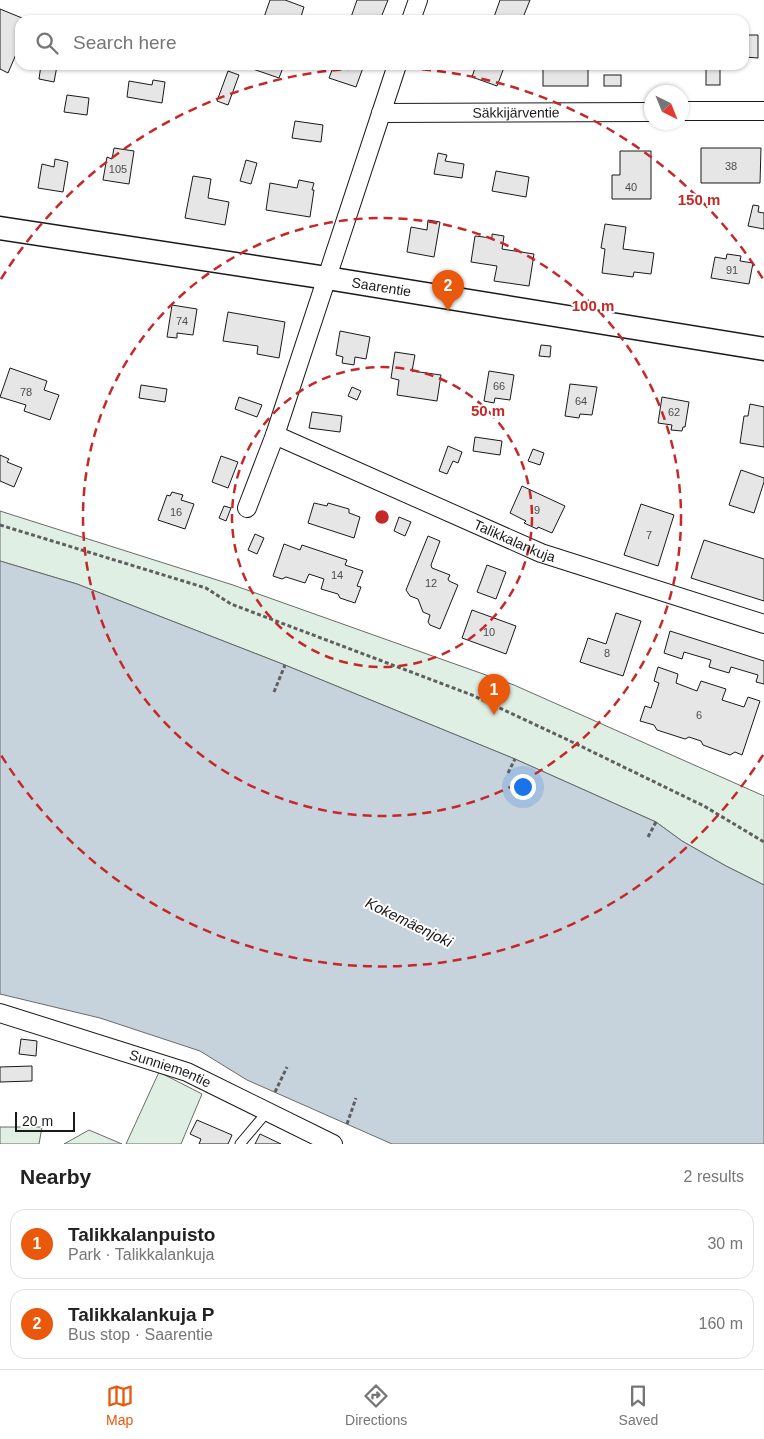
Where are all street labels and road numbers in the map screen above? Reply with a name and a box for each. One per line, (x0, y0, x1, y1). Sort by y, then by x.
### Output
street label: Säkkijärventie (472, 104, 560, 121)
street label: Saarentie (351, 274, 413, 300)
street label: Talikkalankuja (471, 516, 558, 565)
street label: Sunniementie (127, 1046, 214, 1091)

